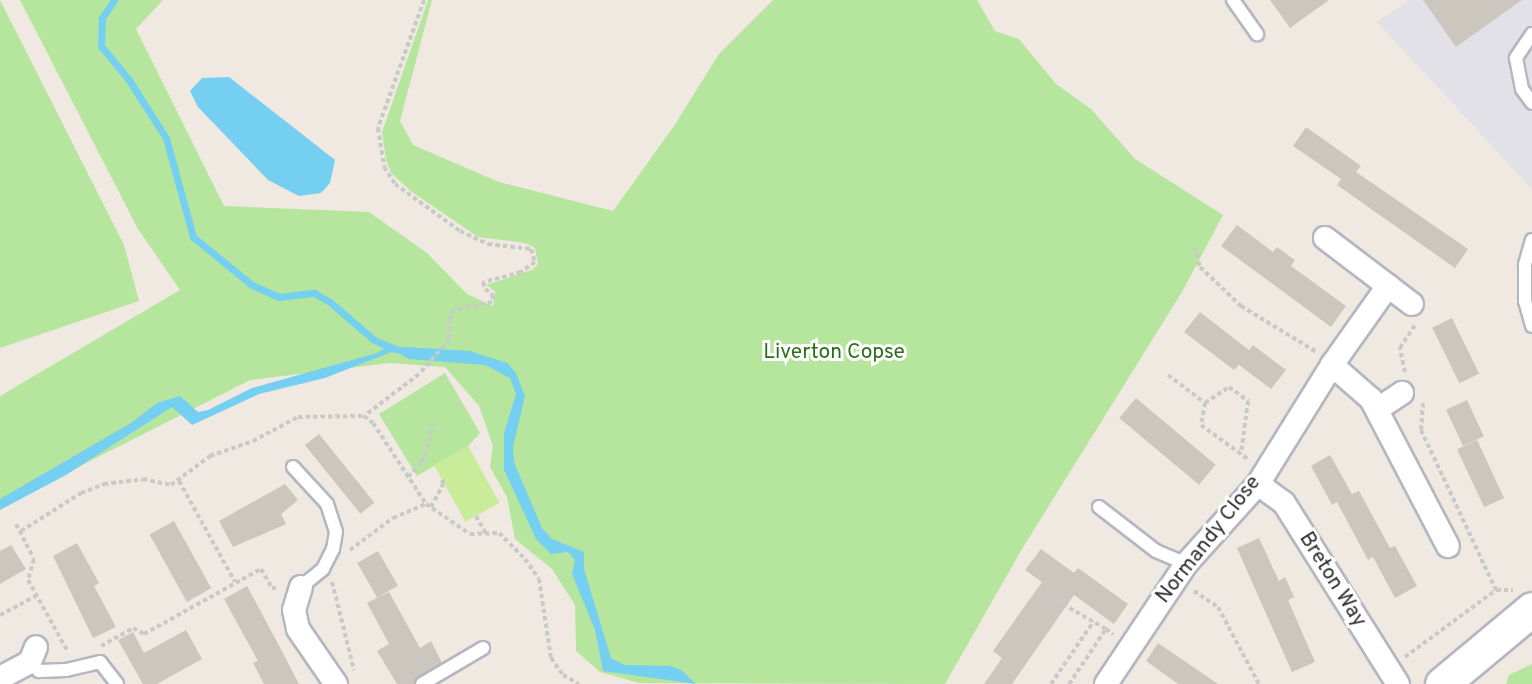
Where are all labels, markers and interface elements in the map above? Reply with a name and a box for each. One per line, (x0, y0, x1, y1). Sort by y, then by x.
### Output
park label: Liverton Copse (763, 340, 905, 366)
street label: Normandy Close (1151, 471, 1267, 609)
street label: Breton Way (1293, 528, 1371, 632)

